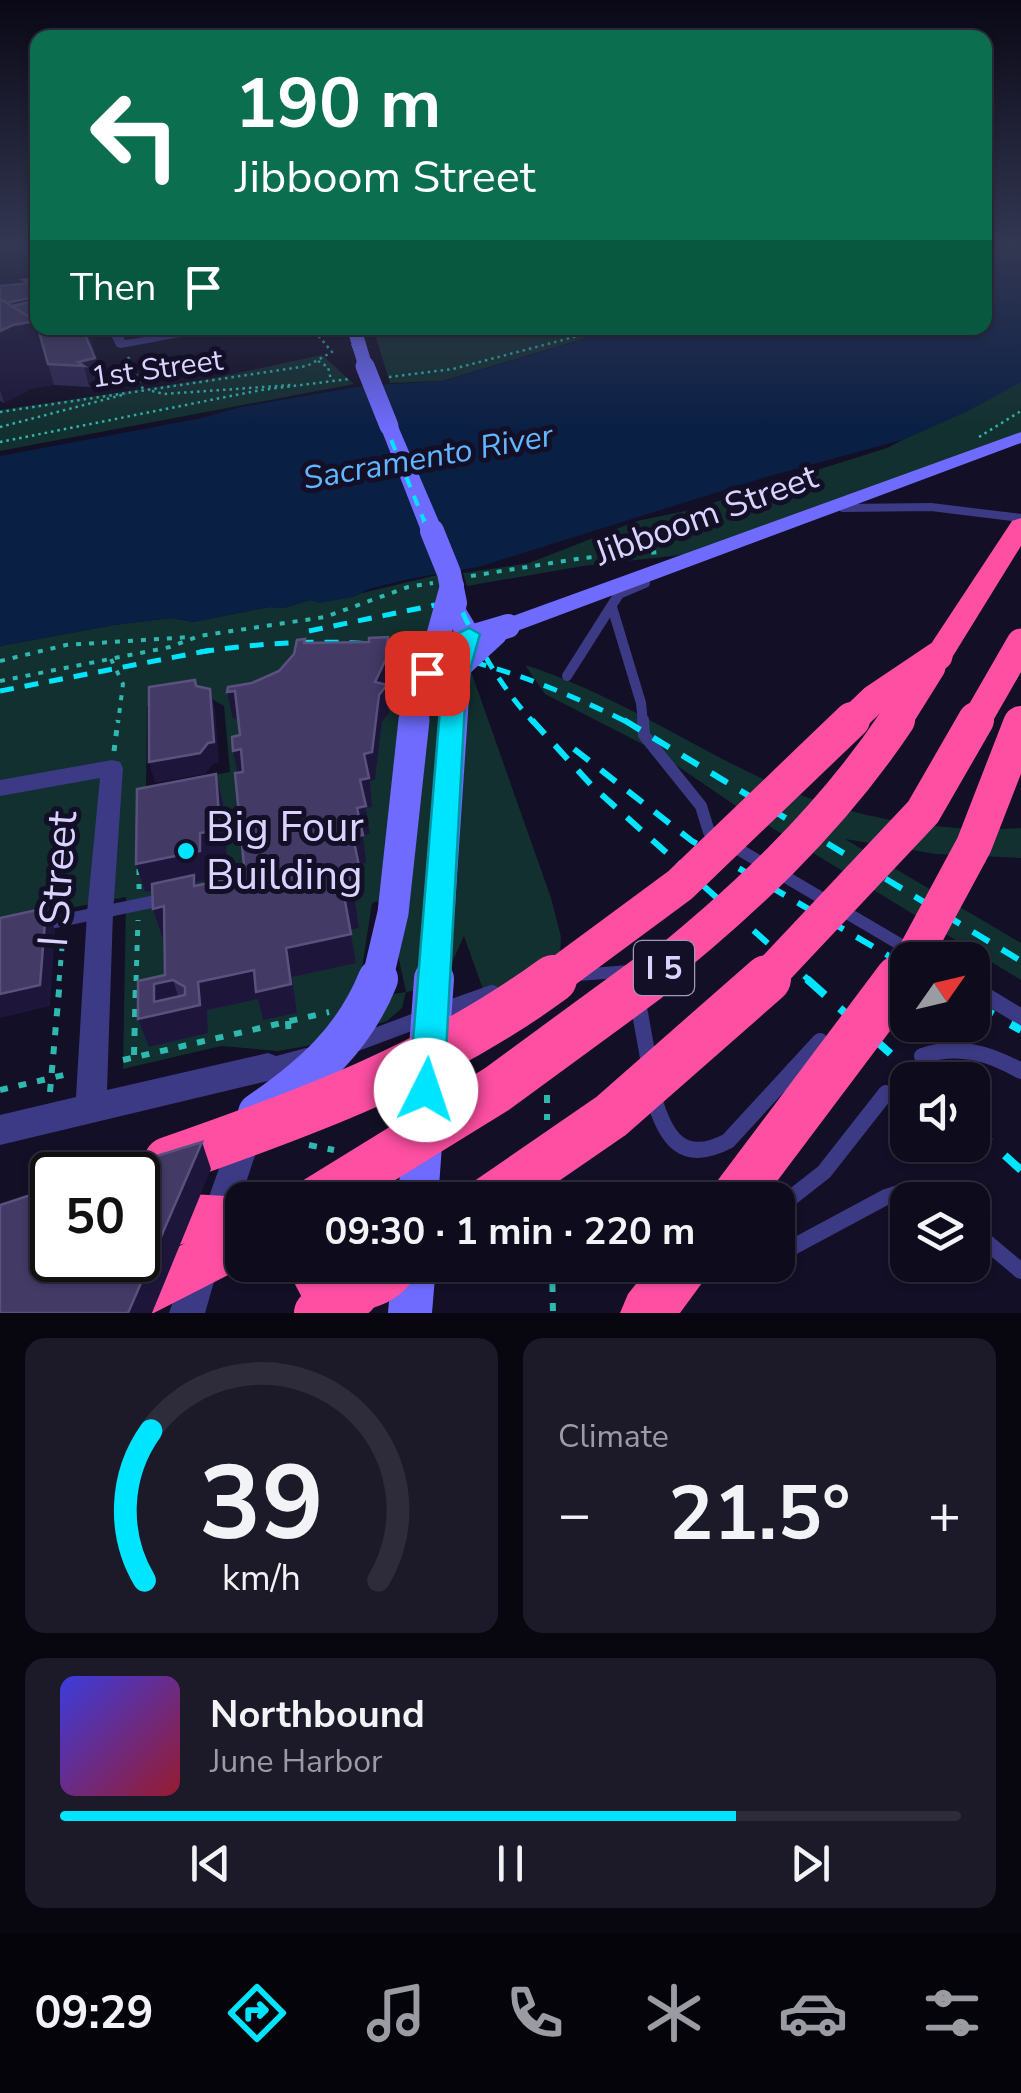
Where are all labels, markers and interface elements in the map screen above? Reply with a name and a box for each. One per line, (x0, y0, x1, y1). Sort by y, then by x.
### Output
text: 190 m (235, 56, 441, 152)
icon: left (70, 70, 200, 200)
text: Jibboom Street (235, 147, 535, 208)
icon: arrive (176, 260, 231, 315)
text: Then (70, 262, 156, 313)
street label: 1st Street (89, 339, 226, 399)
water label: Sacramento River (300, 414, 558, 500)
street label: Jibboom Street (587, 453, 825, 577)
pin (385, 631, 470, 716)
icon: arrive (400, 646, 455, 701)
place label: Big Four Building (206, 799, 364, 904)
street label: I Street (25, 809, 91, 949)
marker: Big Four Building (175, 840, 197, 862)
road number: I 5 (634, 941, 694, 995)
north arrow (890, 942, 990, 1042)
map controls (890, 942, 990, 1282)
position arrow (374, 1038, 478, 1142)
button: sound (890, 1062, 990, 1162)
speed limit sign: 50 (30, 1152, 160, 1282)
button: layers (890, 1182, 990, 1282)
text: 09:30 · 1 min · 220 m (325, 1206, 695, 1257)
text: Climate (558, 1415, 669, 1458)
text: 39 (199, 1433, 324, 1575)
text: 21.5° (668, 1463, 851, 1565)
text: − (558, 1477, 591, 1552)
text: + (928, 1477, 961, 1552)
text: km/h (222, 1554, 301, 1603)
text: Northbound (210, 1689, 425, 1740)
text: June Harbor (210, 1740, 382, 1783)
icon: previous (183, 1836, 238, 1891)
icon: pause (483, 1836, 538, 1891)
icon: next (783, 1836, 838, 1891)
icon: directions (222, 1978, 292, 2048)
icon: music (361, 1978, 431, 2048)
icon: phone (500, 1978, 570, 2048)
icon: climate (639, 1978, 709, 2048)
icon: car (778, 1978, 848, 2048)
icon: filters (917, 1978, 987, 2048)
text: 09:29 (34, 1983, 154, 2044)

